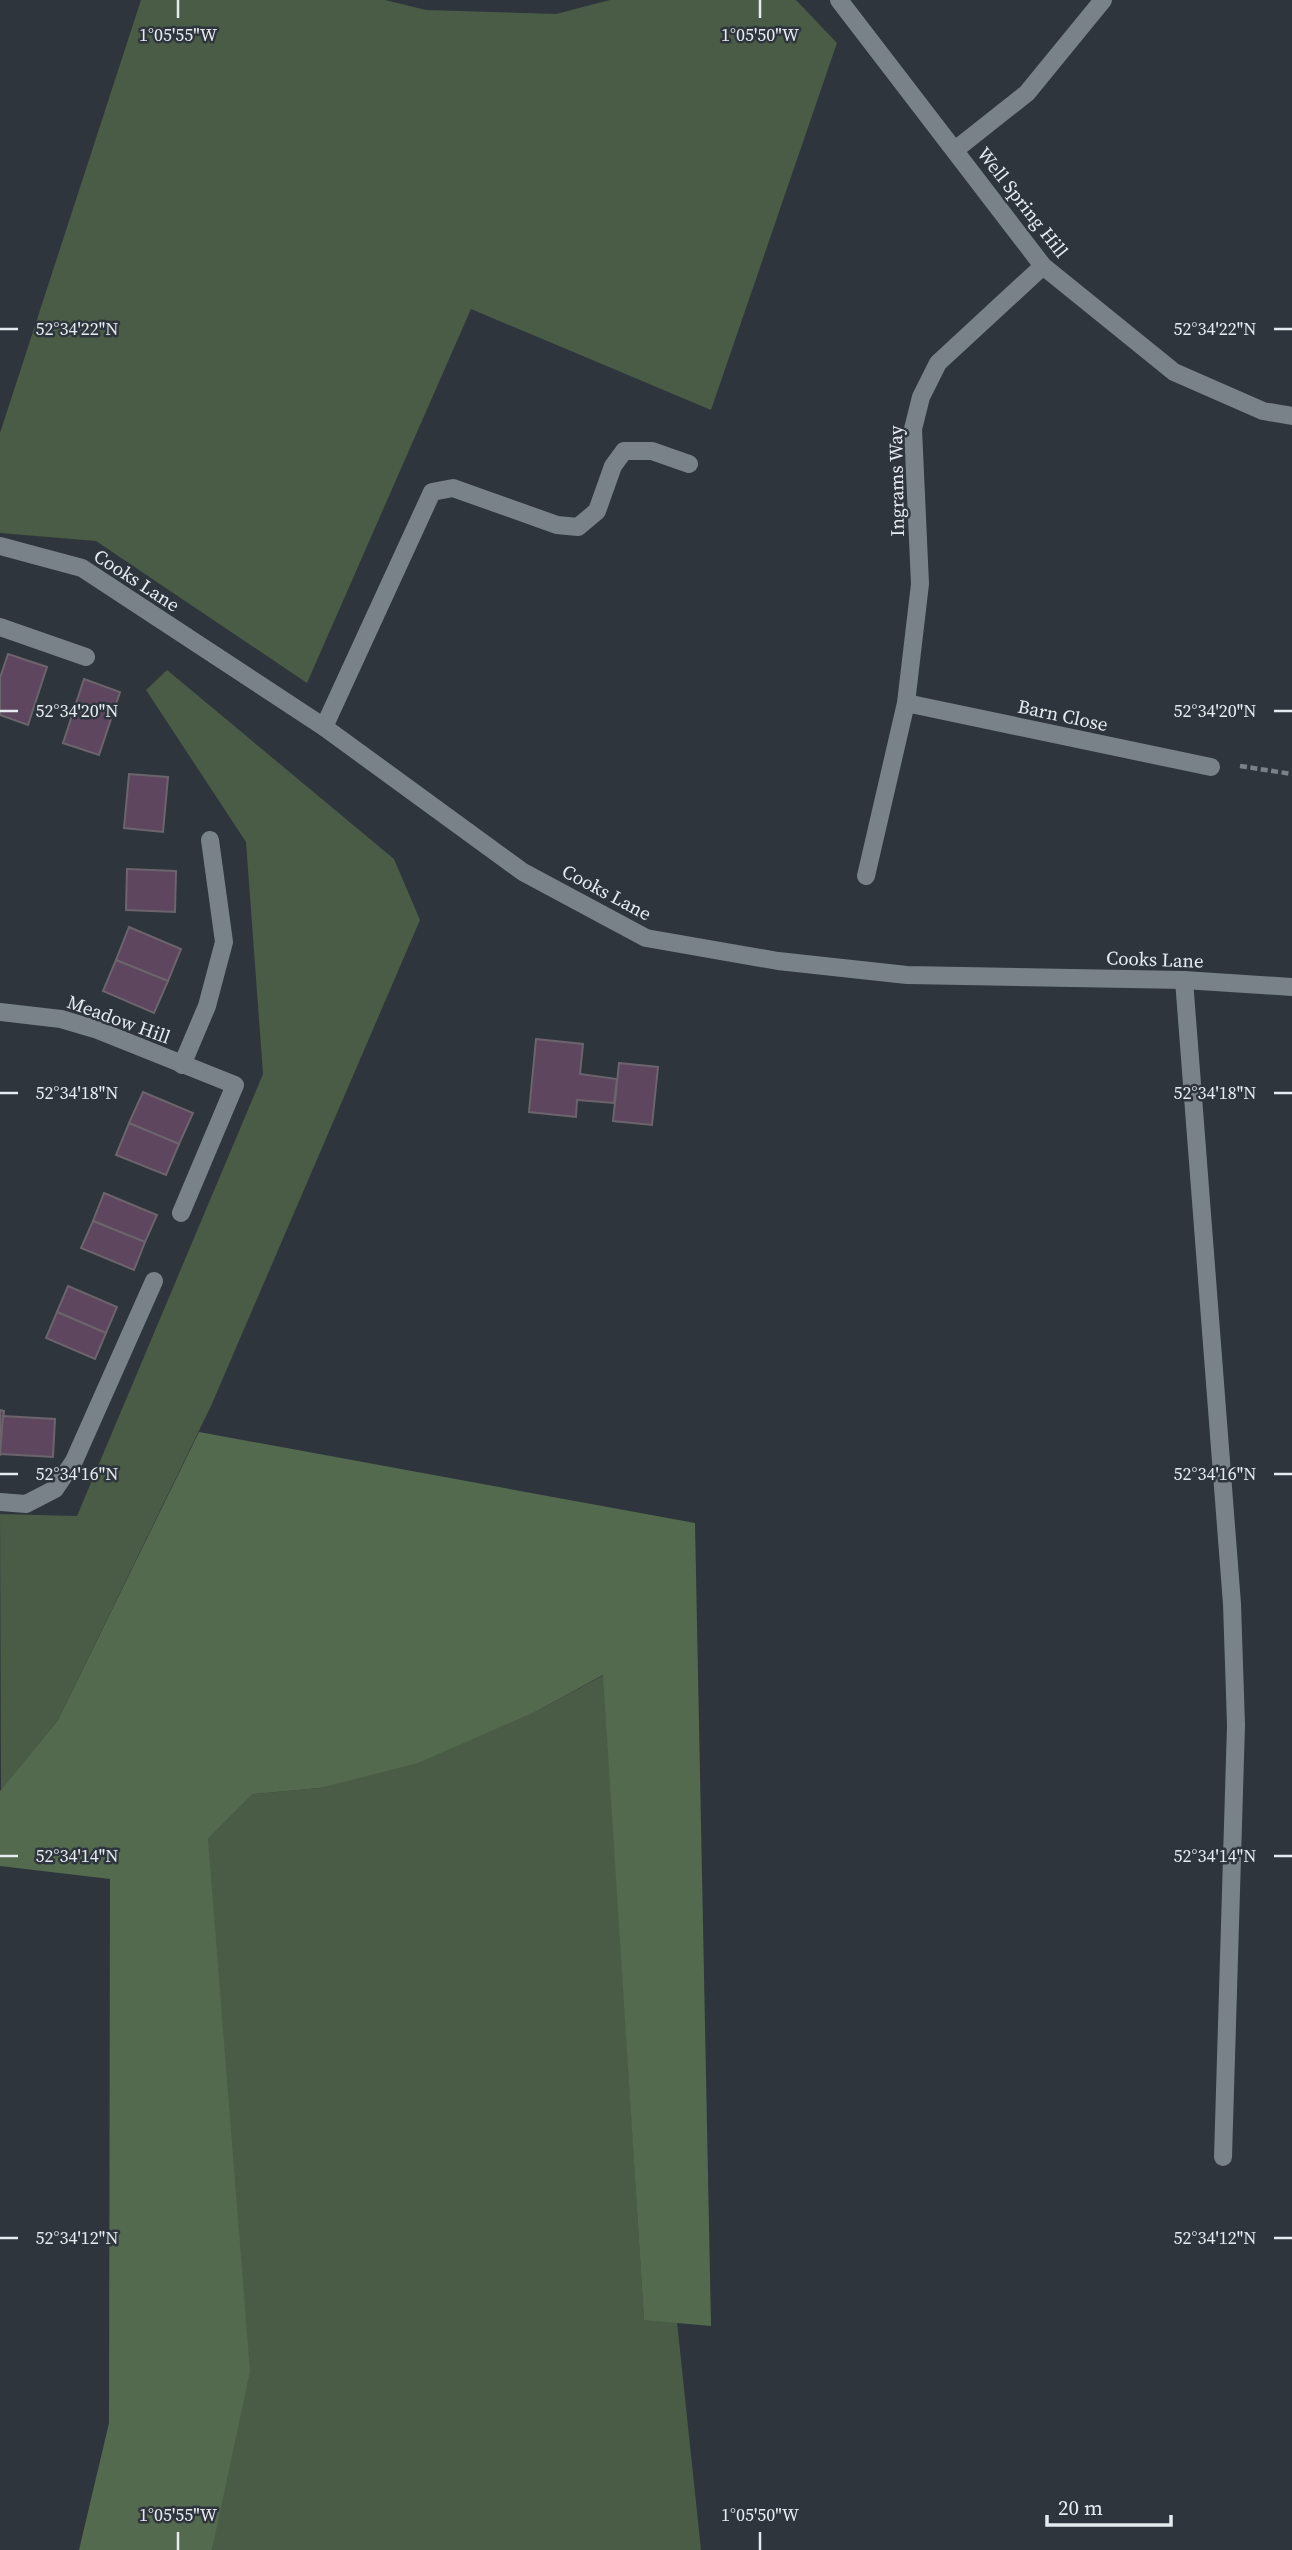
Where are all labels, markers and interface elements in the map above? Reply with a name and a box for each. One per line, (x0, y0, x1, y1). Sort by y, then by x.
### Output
text: 1°05'55"W (139, 22, 218, 47)
text: 1°05'50"W (721, 22, 800, 47)
street label: Well Spring Hill (971, 141, 1075, 263)
text: 52°34'22"N (36, 316, 118, 341)
text: 52°34'22"N (1174, 316, 1256, 341)
street label: Ingrams Way (882, 425, 910, 537)
street label: Cooks Lane (89, 543, 185, 617)
street label: Barn Close (1016, 693, 1110, 737)
text: 52°34'20"N (36, 698, 118, 723)
text: 52°34'20"N (1174, 698, 1256, 723)
street label: Cooks Lane (558, 858, 656, 926)
street label: Cooks Lane (1106, 944, 1204, 974)
street label: Meadow Hill (64, 988, 175, 1050)
text: 52°34'18"N (36, 1080, 118, 1105)
text: 52°34'18"N (1174, 1080, 1256, 1105)
text: 52°34'16"N (36, 1461, 118, 1486)
text: 52°34'16"N (1174, 1461, 1256, 1486)
text: 52°34'14"N (36, 1843, 118, 1868)
text: 52°34'14"N (1174, 1843, 1256, 1868)
text: 52°34'12"N (36, 2225, 118, 2250)
text: 52°34'12"N (1174, 2225, 1256, 2250)
scale bar (1047, 2484, 1171, 2528)
text: 20 m (1058, 2493, 1103, 2522)
text: 1°05'55"W (139, 2502, 218, 2527)
text: 1°05'50"W (721, 2502, 800, 2527)

